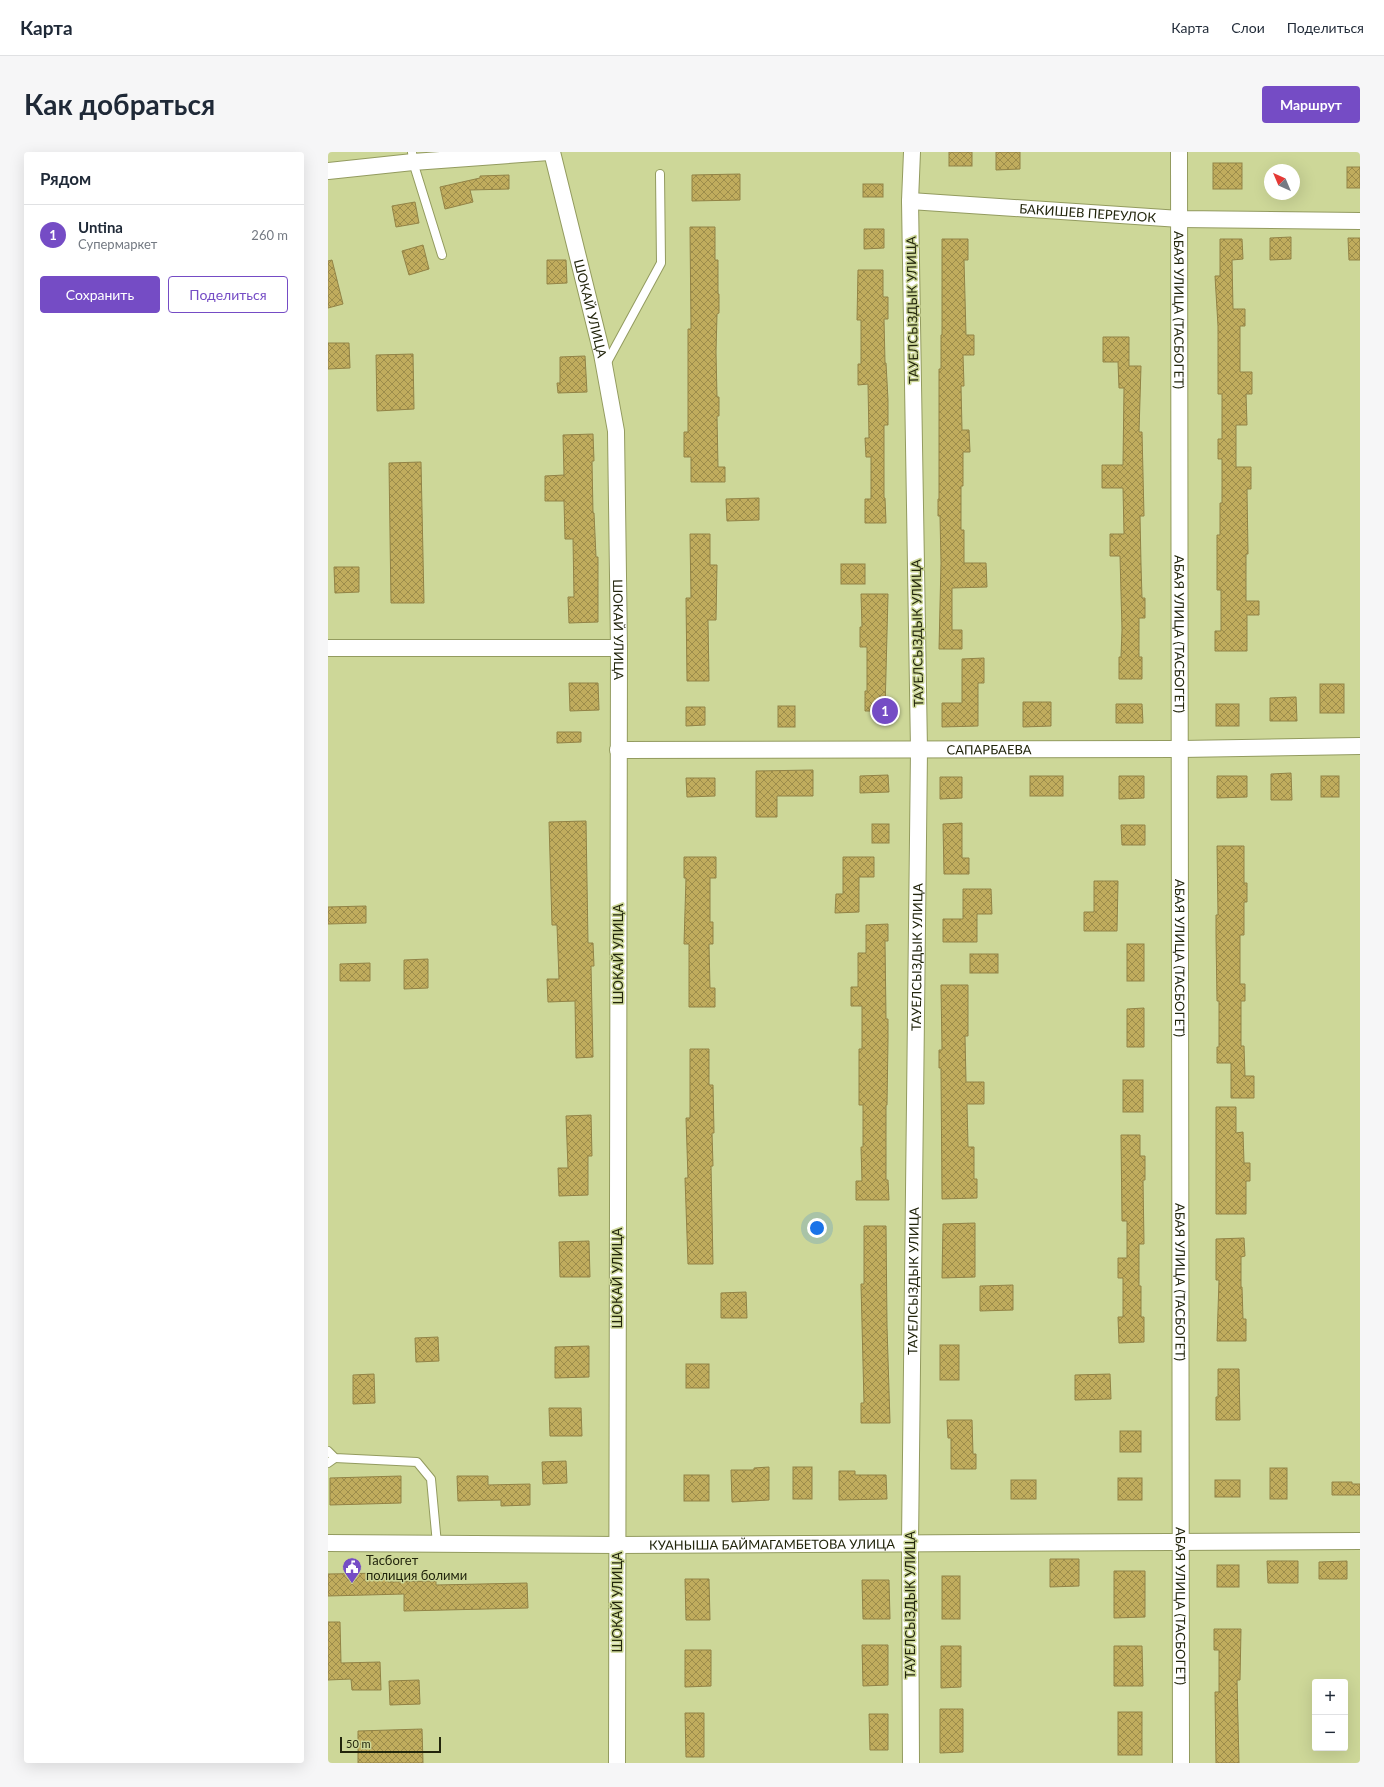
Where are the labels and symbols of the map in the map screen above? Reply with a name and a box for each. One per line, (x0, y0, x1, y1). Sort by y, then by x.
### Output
north arrow (1264, 164, 1300, 200)
street label: БАКИШЕВ ПЕРЕУЛОК (1019, 200, 1157, 225)
street label: АБАЯ УЛИЦА (ТАСБОГЕТ) (1171, 231, 1187, 389)
street label: ТАУЕЛСЫЗДЫК УЛИЦА (903, 236, 921, 384)
street label: ШОКАЙ УЛИЦА (571, 257, 611, 359)
street label: АБАЯ УЛИЦА (ТАСБОГЕТ) (1172, 555, 1188, 713)
street label: ТАУЕЛСЫЗДЫК УЛИЦА (908, 559, 926, 707)
street label: ШОКАЙ УЛИЦА (610, 579, 627, 680)
pin: 1 (872, 696, 898, 726)
street label: САПАРБАЕВА (947, 741, 1032, 757)
street label: АБАЯ УЛИЦА (ТАСБОГЕТ) (1172, 879, 1188, 1037)
street label: ТАУЕЛСЫЗДЫК УЛИЦА (908, 883, 925, 1031)
street label: ШОКАЙ УЛИЦА (610, 903, 626, 1004)
street label: АБАЯ УЛИЦА (ТАСБОГЕТ) (1172, 1203, 1189, 1361)
street label: ТАУЕЛСЫЗДЫК УЛИЦА (904, 1207, 922, 1355)
your location (807, 1218, 827, 1238)
street label: ШОКАЙ УЛИЦА (609, 1227, 625, 1328)
street label: АБАЯ УЛИЦА (ТАСБОГЕТ) (1173, 1527, 1189, 1685)
street label: ТАУЕЛСЫЗДЫК УЛИЦА (902, 1531, 918, 1679)
street label: КУАНЫША БАЙМАГАМБЕТОВА УЛИЦА (649, 1536, 895, 1553)
street label: ШОКАЙ УЛИЦА (609, 1551, 625, 1652)
place label: Тасбогет полиция болими (366, 1552, 467, 1583)
public building icon: Тасбогет полиция болими (341, 1556, 363, 1584)
scale bar (340, 1735, 441, 1754)

